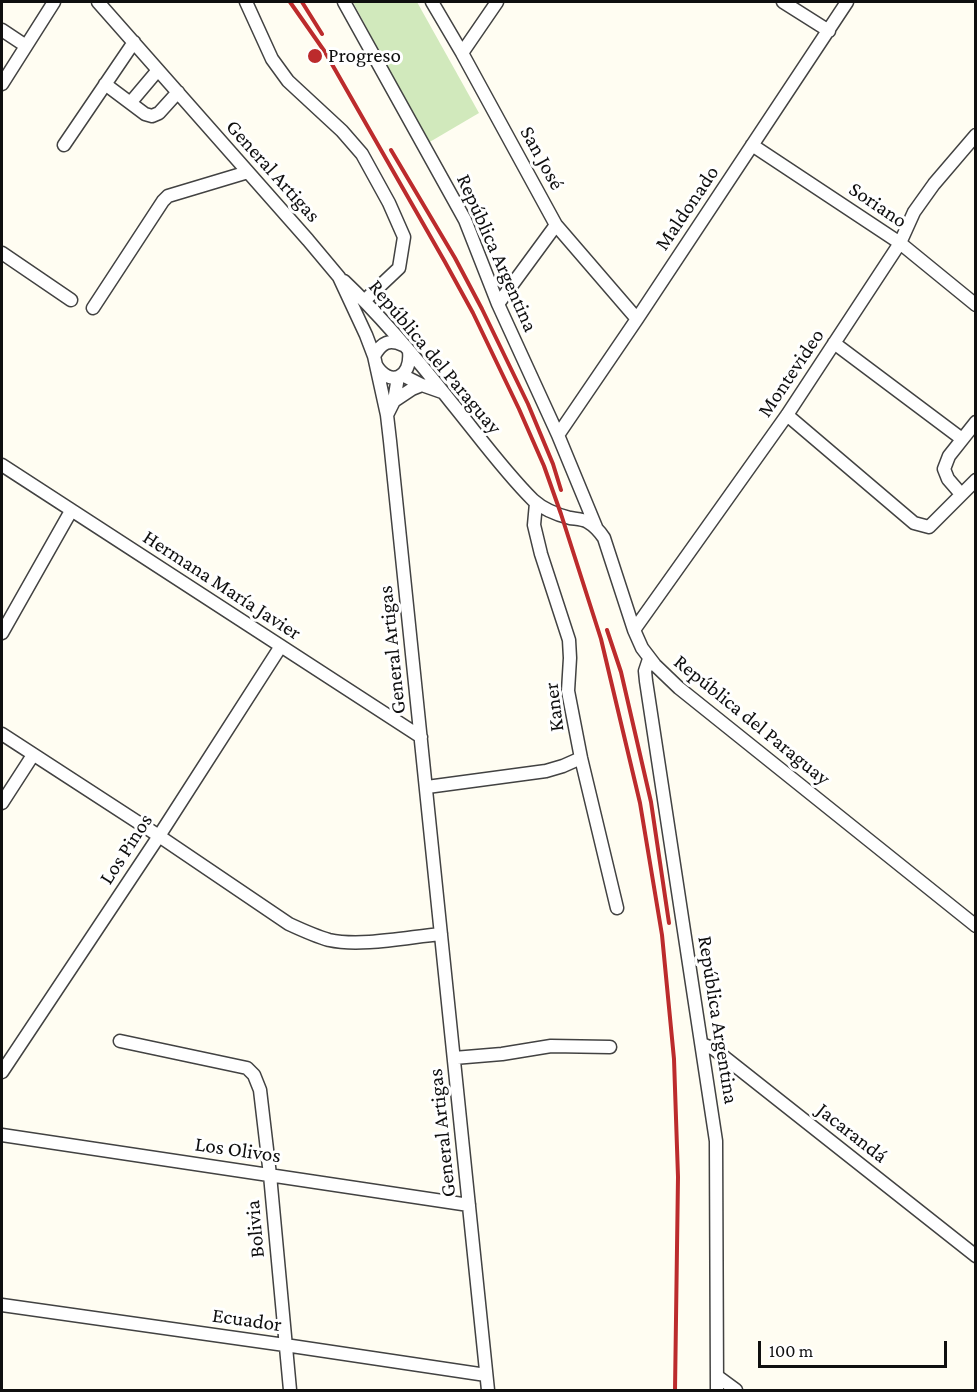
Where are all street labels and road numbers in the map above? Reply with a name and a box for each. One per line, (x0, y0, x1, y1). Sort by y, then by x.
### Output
street label: General Artigas (220, 115, 326, 227)
street label: San José (514, 122, 570, 194)
street label: Maldonado (650, 161, 724, 255)
street label: República Argentina (451, 170, 543, 336)
street label: Soriano (844, 176, 912, 234)
street label: República del Paraguay (363, 275, 507, 439)
street label: Montevideo (752, 324, 830, 422)
street label: Hermana María Javier (138, 524, 306, 646)
street label: General Artigas (373, 584, 411, 716)
street label: República del Paraguay (669, 649, 835, 791)
street label: Kaner (538, 681, 570, 733)
street label: Los Pinos (94, 809, 158, 889)
street label: República Argentina (692, 934, 744, 1106)
street label: General Artigas (423, 1067, 461, 1199)
street label: Jacarandá (811, 1097, 893, 1169)
street label: Los Olivos (194, 1132, 282, 1168)
street label: Bolivia (240, 1199, 270, 1259)
street label: Ecuador (211, 1303, 283, 1337)

